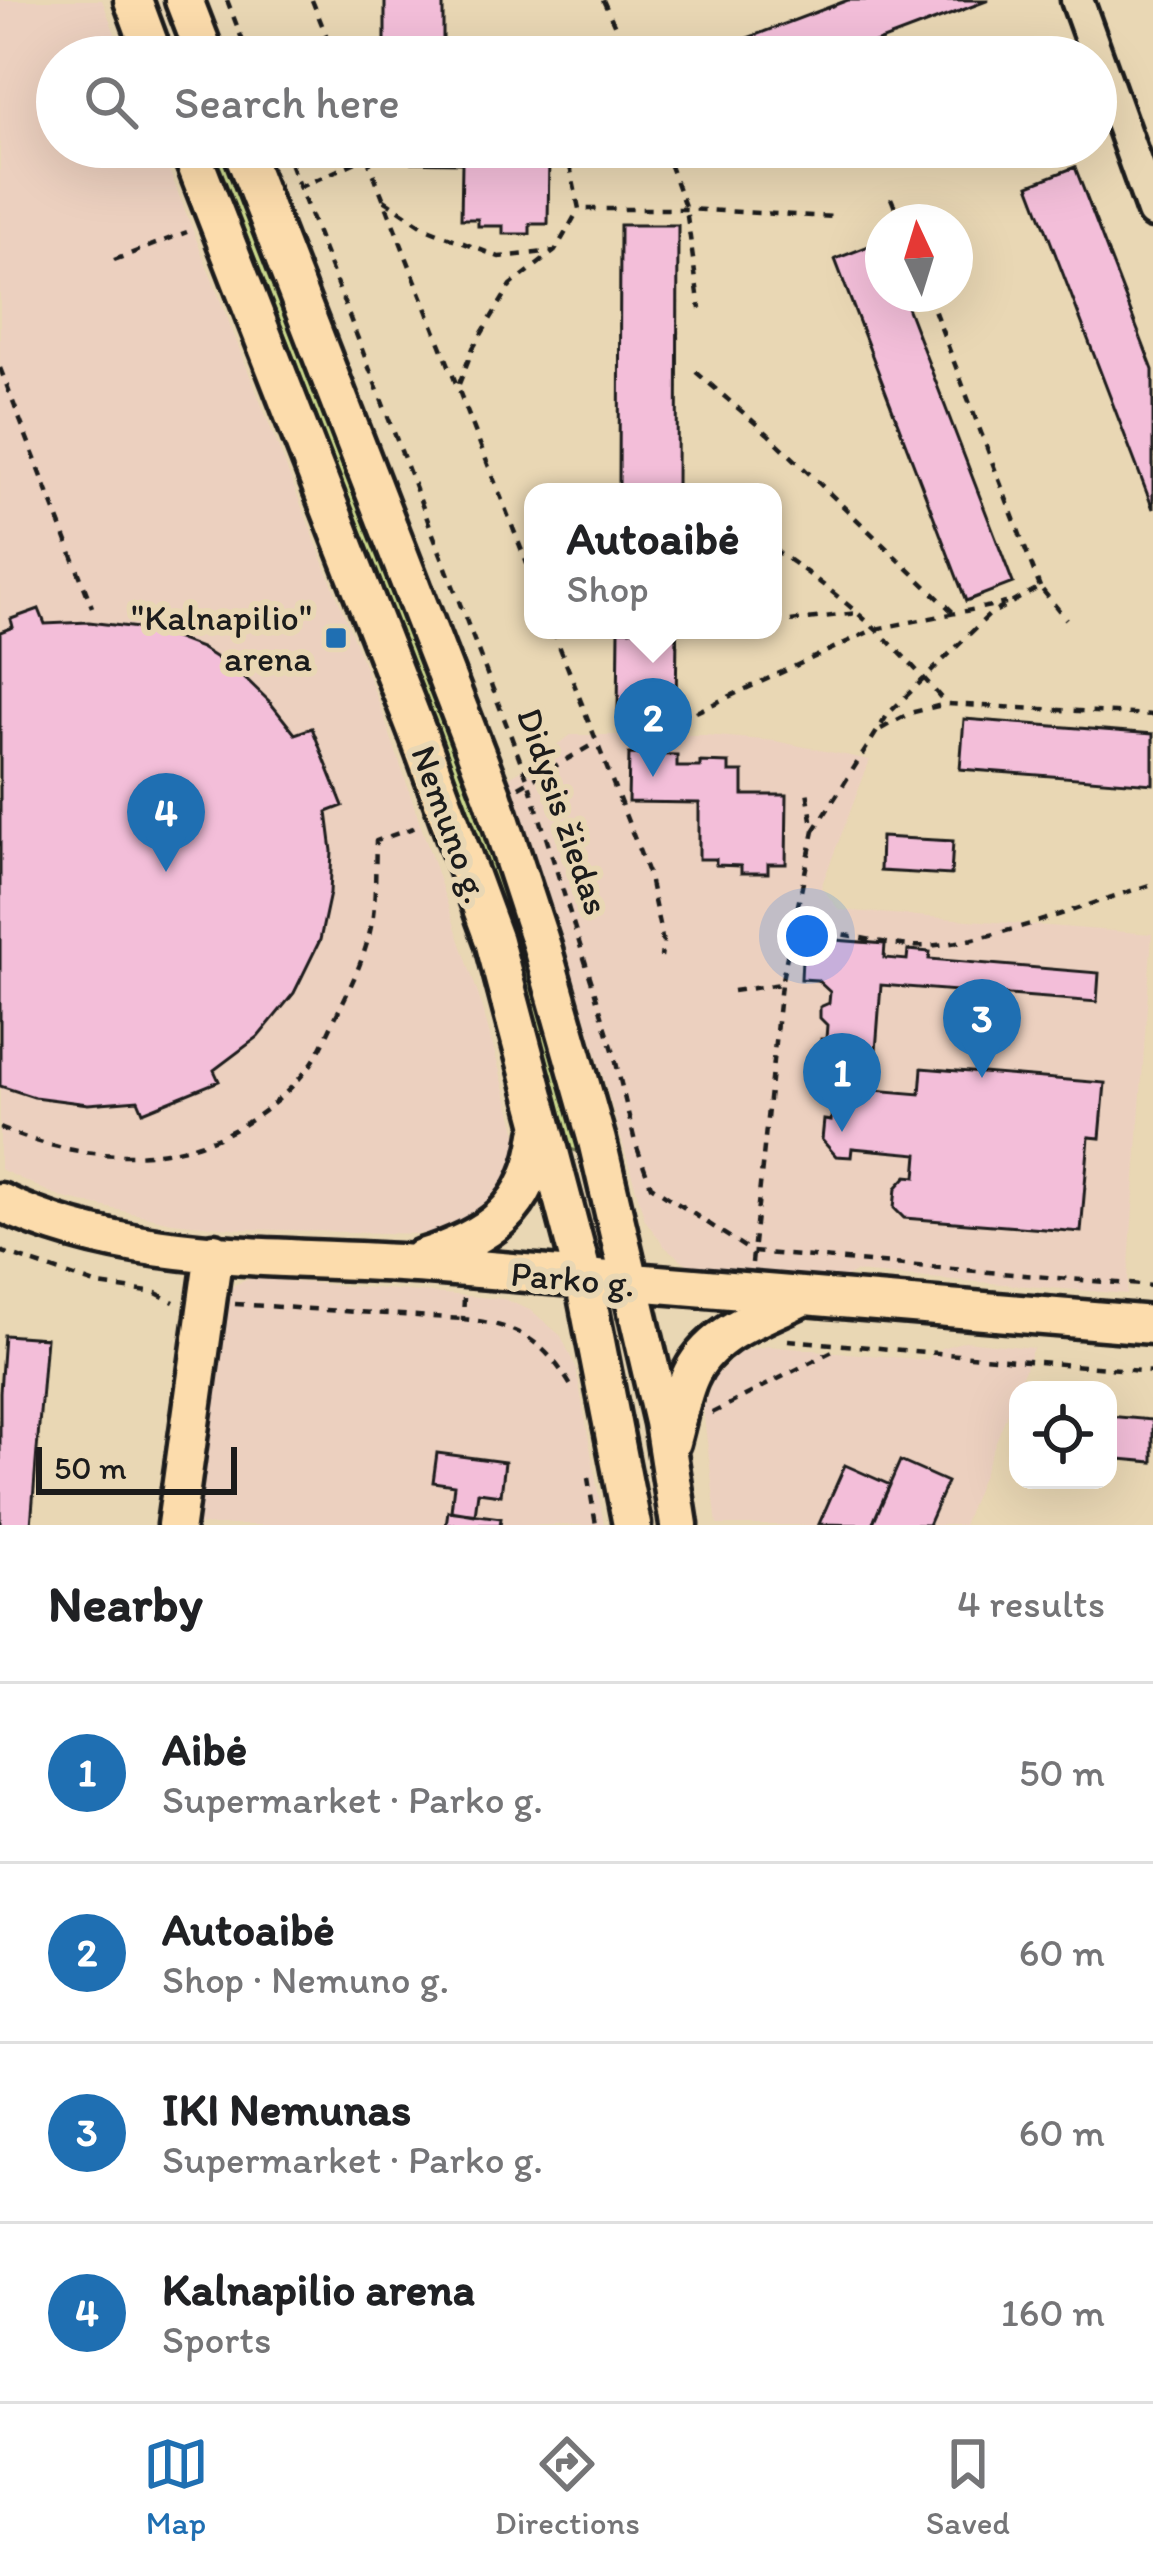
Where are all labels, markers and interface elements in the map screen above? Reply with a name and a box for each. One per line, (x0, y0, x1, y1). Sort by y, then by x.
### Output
search box (36, 36, 1117, 168)
icon: search (78, 69, 144, 135)
text: Search here (174, 75, 400, 129)
north arrow (865, 204, 973, 312)
popup (524, 483, 782, 639)
text: Autoaibė (567, 511, 739, 565)
text: Shop (567, 565, 649, 612)
place label: "Kalnapilio" arena (131, 596, 312, 680)
marker: "Kalnapilio" arena (323, 625, 349, 651)
pin: 2 (614, 678, 692, 777)
street label: Didysis žiedas (508, 702, 619, 920)
street label: Nemuno g. (402, 740, 499, 909)
pin: 4 (127, 773, 205, 872)
your location (777, 906, 837, 966)
pin: 3 (943, 979, 1021, 1078)
pin: 1 (803, 1033, 881, 1132)
street label: Parko g. (509, 1252, 637, 1305)
map controls (1009, 1381, 1117, 1489)
button: locate (1009, 1381, 1117, 1489)
scale bar (36, 1441, 237, 1494)
text: 50 m (54, 1448, 127, 1487)
text: Nearby (48, 1573, 203, 1634)
text: 4 results (957, 1580, 1105, 1627)
text: Aibė (162, 1722, 247, 1776)
text: 1 (78, 1749, 96, 1796)
text: 50 m (1019, 1749, 1105, 1796)
text: Supermarket · Parko g. (162, 1776, 543, 1823)
text: Autoaibė (162, 1902, 335, 1956)
text: 2 (77, 1929, 97, 1976)
text: 60 m (1019, 1929, 1105, 1976)
text: Shop · Nemuno g. (162, 1956, 449, 2003)
text: IKI Nemunas (162, 2082, 411, 2136)
text: 3 (76, 2109, 98, 2156)
text: 60 m (1019, 2109, 1105, 2156)
text: Supermarket · Parko g. (162, 2136, 543, 2183)
text: Kalnapilio arena (162, 2262, 475, 2316)
text: 4 (75, 2289, 99, 2336)
text: 160 m (1001, 2289, 1105, 2336)
text: Sports (162, 2316, 271, 2363)
tab: Map (143, 2431, 209, 2542)
tab: Directions (495, 2431, 640, 2542)
tab: Saved (926, 2431, 1010, 2542)

